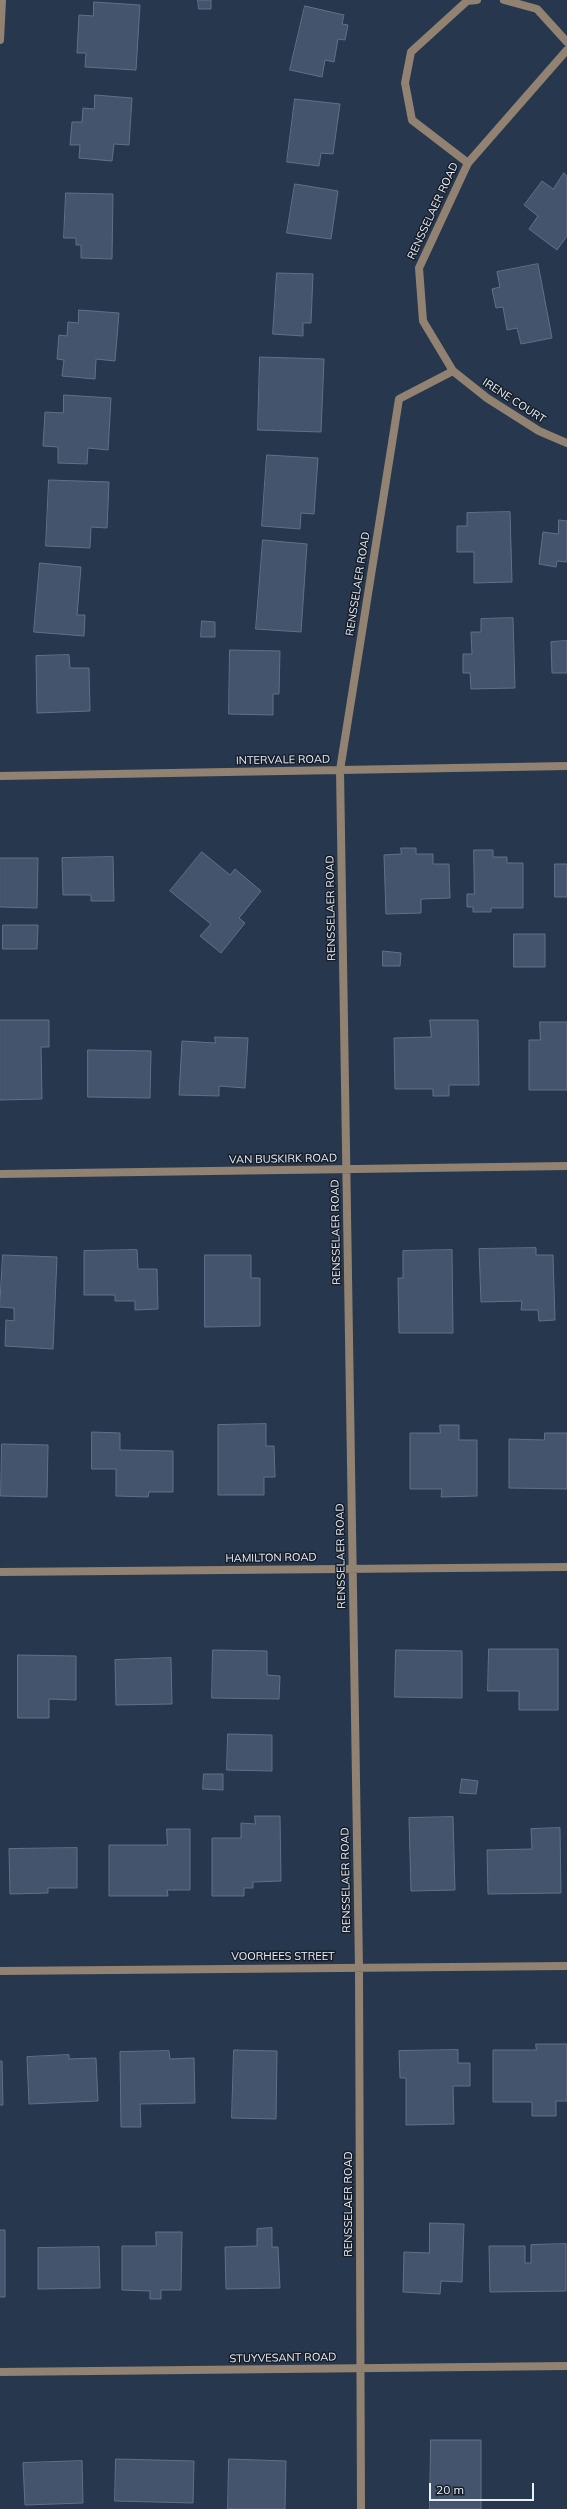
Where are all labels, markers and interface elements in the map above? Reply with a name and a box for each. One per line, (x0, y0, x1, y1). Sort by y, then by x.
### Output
street label: RENSSELAER ROAD (405, 160, 461, 262)
street label: IRENE COURT (480, 376, 548, 426)
street label: RENSSELAER ROAD (343, 531, 373, 637)
street label: INTERVALE ROAD (236, 753, 330, 767)
street label: RENSSELAER ROAD (323, 855, 339, 961)
street label: VAN BUSKIRK ROAD (229, 1151, 337, 1167)
street label: RENSSELAER ROAD (328, 1179, 344, 1285)
street label: RENSSELAER ROAD (333, 1503, 349, 1609)
street label: HAMILTON ROAD (225, 1551, 317, 1565)
street label: RENSSELAER ROAD (338, 1827, 354, 1933)
street label: VOORHEES STREET (231, 1950, 335, 1964)
street label: RENSSELAER ROAD (342, 2151, 356, 2257)
street label: STUYVESANT ROAD (229, 2350, 337, 2366)
scale bar (431, 2475, 536, 2501)
text: 20 m (436, 2482, 464, 2497)

